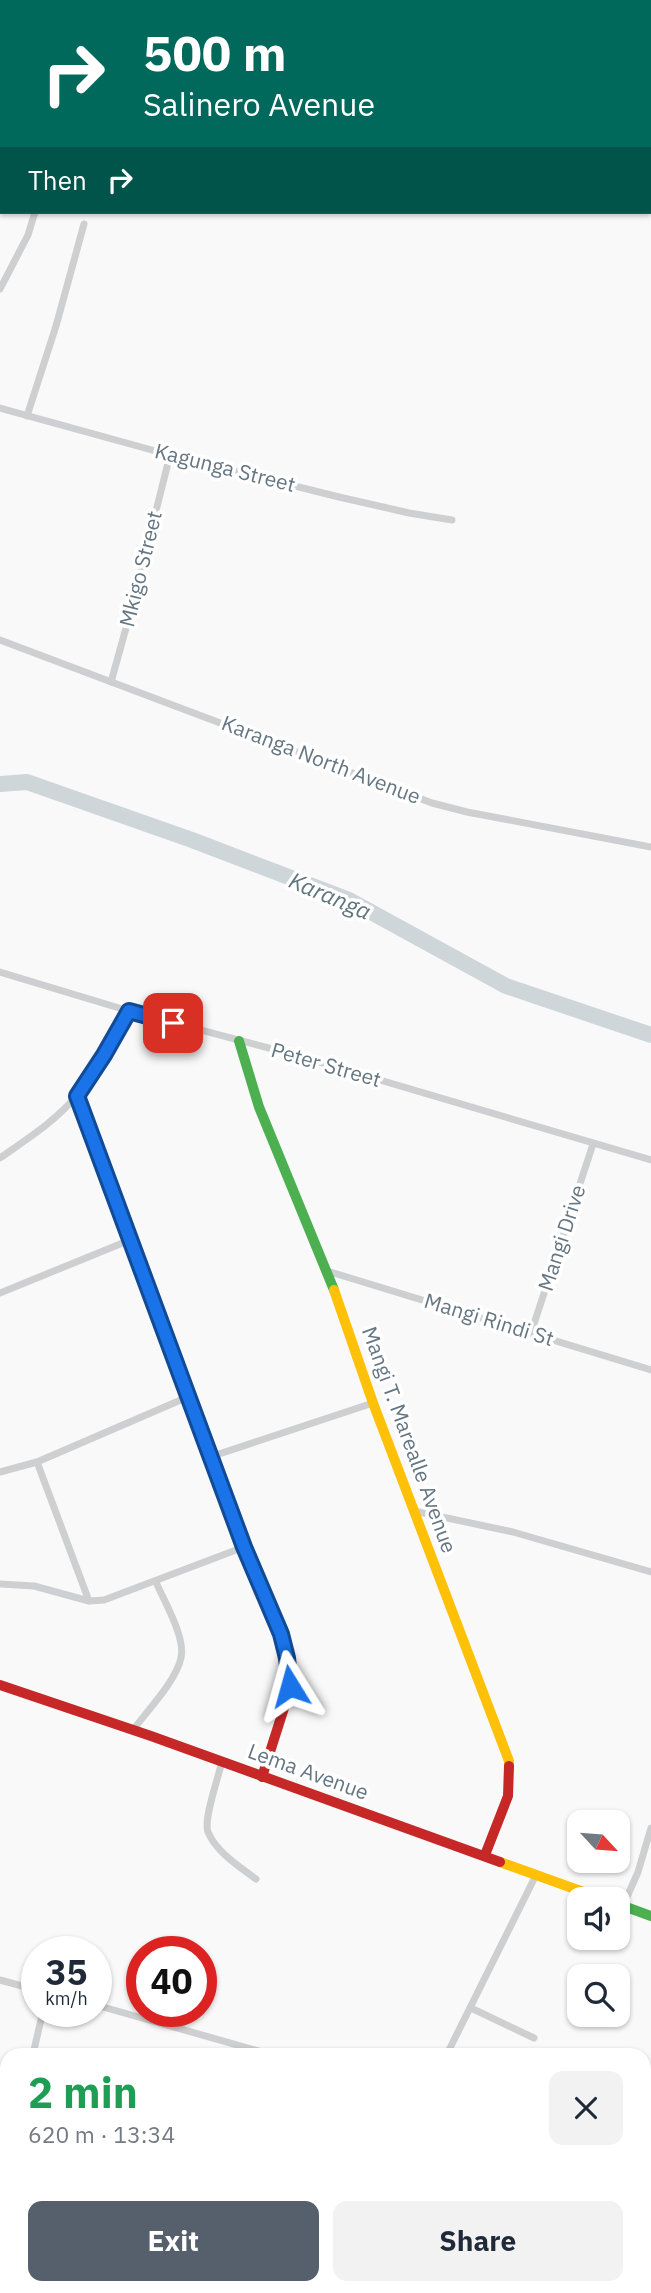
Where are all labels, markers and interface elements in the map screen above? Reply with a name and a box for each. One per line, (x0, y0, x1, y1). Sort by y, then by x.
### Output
text: 500 m (143, 21, 287, 84)
icon: right (28, 28, 119, 119)
text: Salinero Avenue (143, 83, 375, 125)
icon: right (101, 161, 139, 199)
text: Then (28, 163, 87, 197)
street label: Kagunga Street (152, 436, 298, 498)
street label: Mkigo Street (112, 508, 168, 630)
street label: Karanga North Avenue (218, 708, 425, 810)
water label: Karanga (285, 864, 376, 926)
pin (143, 993, 203, 1053)
icon: arrive (154, 1004, 192, 1042)
street label: Peter Street (268, 1035, 384, 1093)
street label: Mangi Drive (531, 1181, 591, 1294)
street label: Mangi Rindi St (421, 1286, 557, 1352)
street label: Mangi T. Marealle Avenue (356, 1323, 464, 1557)
position arrow (253, 1649, 327, 1723)
street label: Lema Avenue (244, 1736, 373, 1806)
north arrow (567, 1810, 630, 1872)
map controls (567, 1810, 630, 2027)
button: sound (567, 1887, 630, 1950)
speed limit sign: 40 (126, 1936, 217, 2027)
text: 35 (45, 1949, 88, 1995)
button: search (567, 1964, 630, 2027)
text: km/h (45, 1987, 88, 2010)
text: 2 min (28, 2065, 138, 2120)
button: close (549, 2071, 623, 2145)
text: 620 m · 13:34 (28, 2119, 175, 2149)
button: Exit (28, 2201, 319, 2281)
button: Share (333, 2201, 623, 2281)

